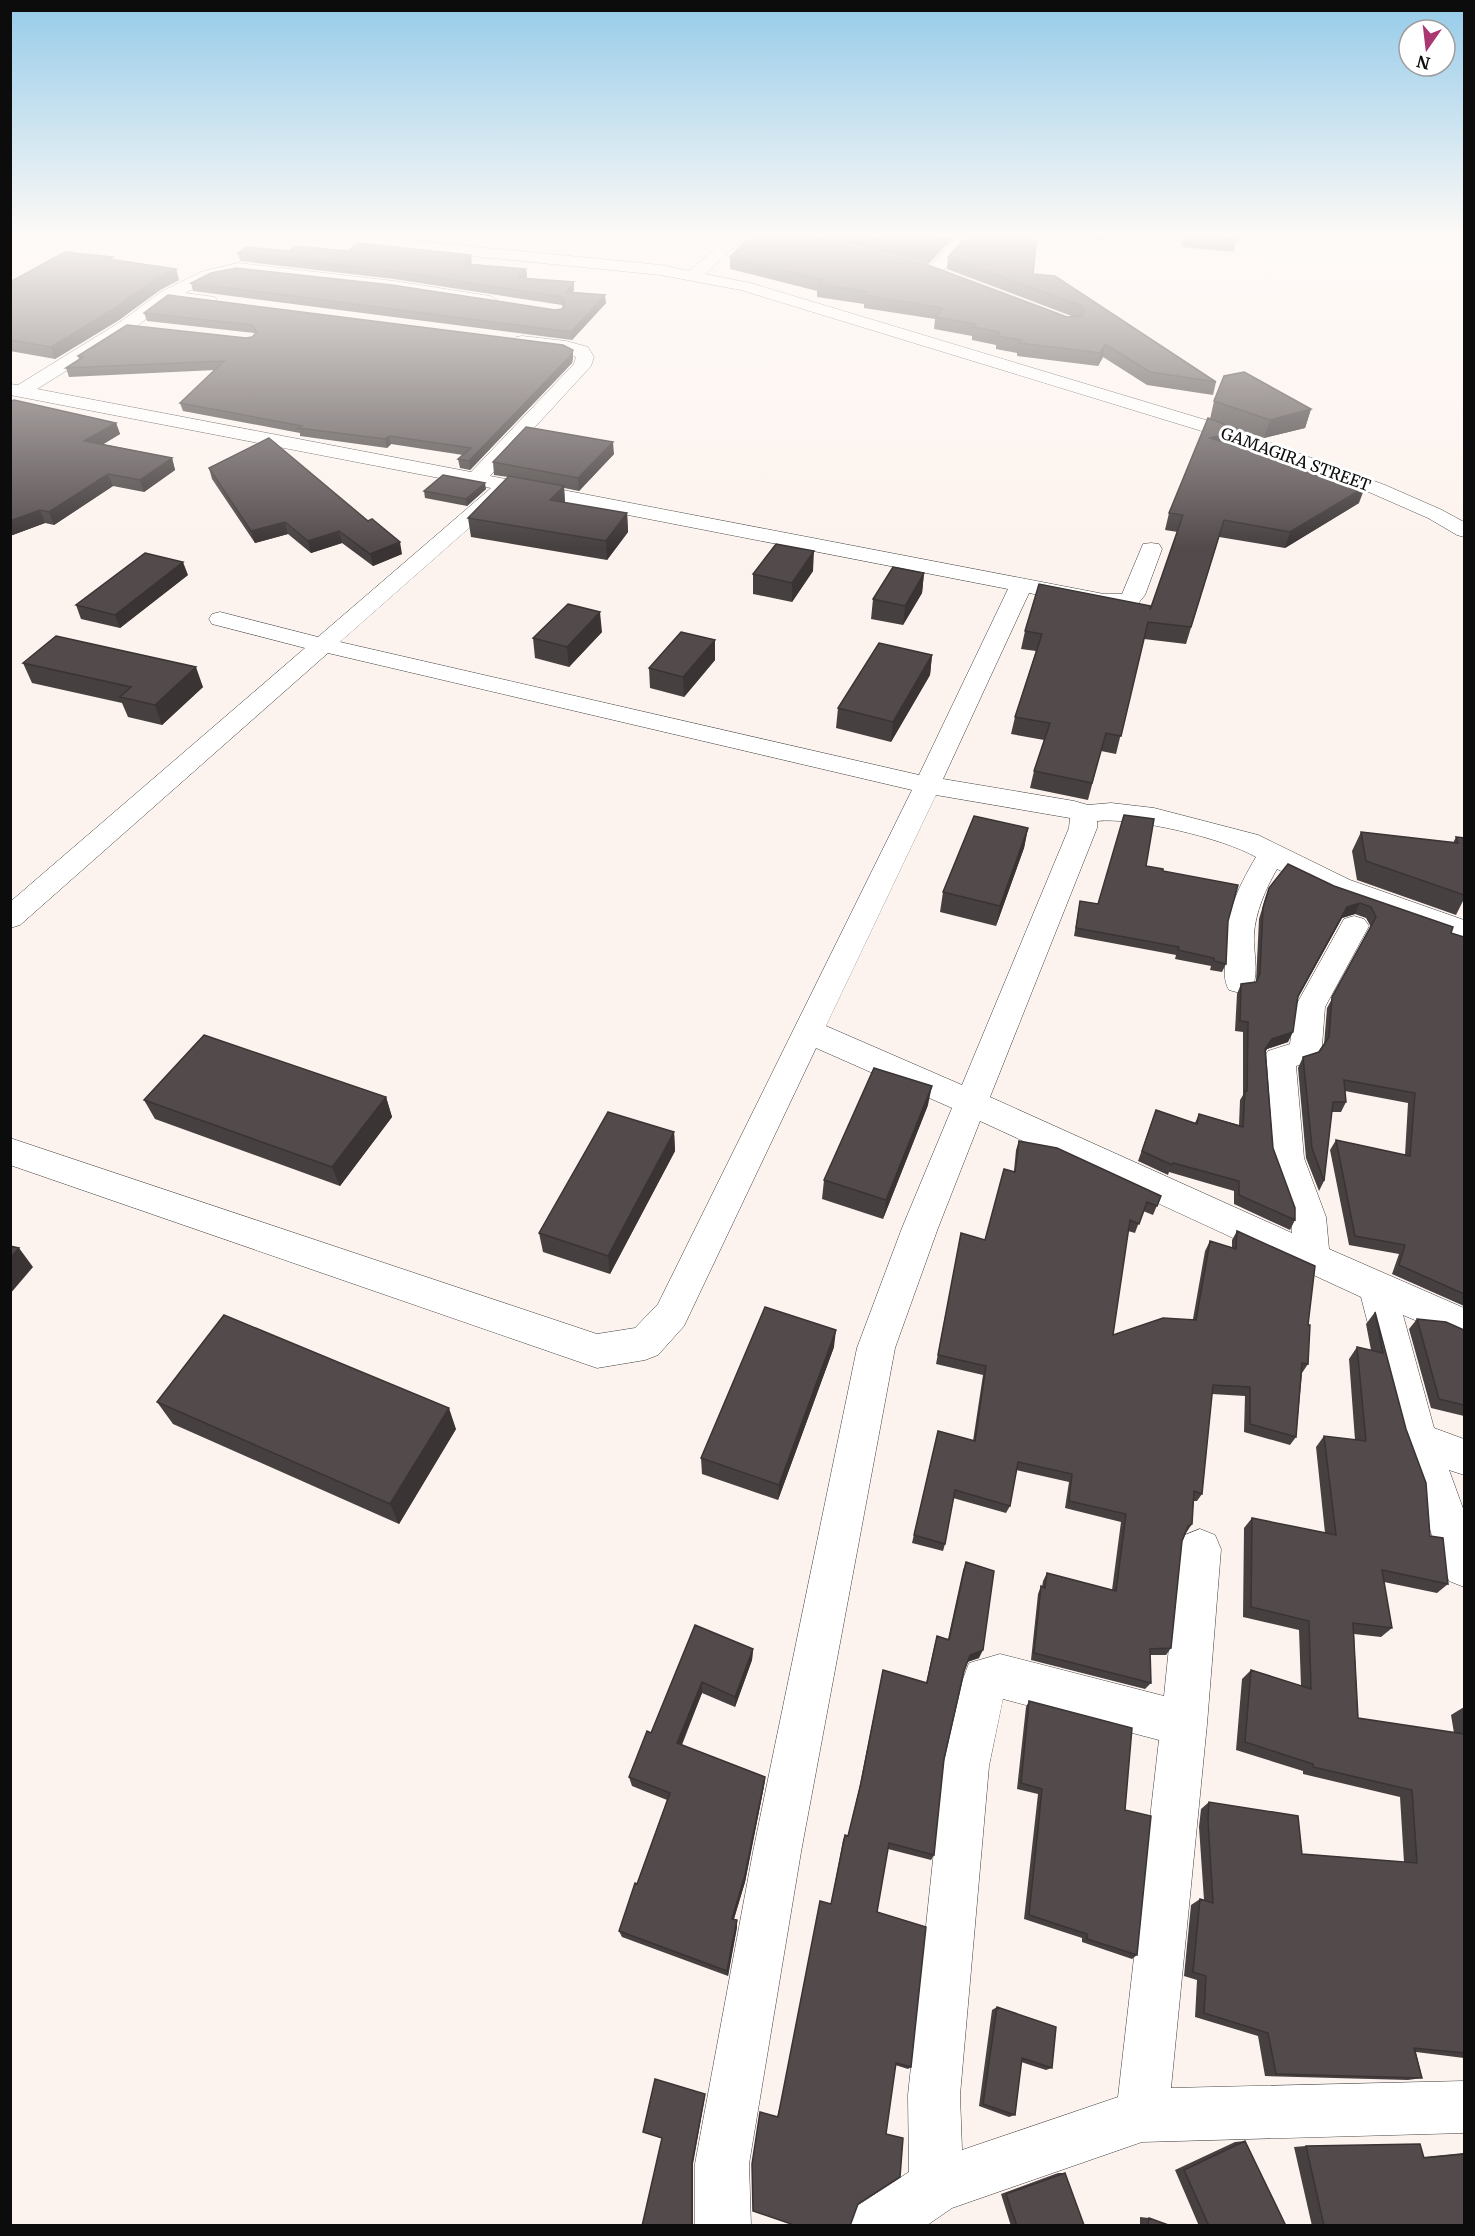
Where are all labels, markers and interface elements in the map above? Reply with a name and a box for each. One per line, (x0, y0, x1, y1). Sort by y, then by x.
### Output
north arrow (1397, 18, 1457, 78)
text: N (1414, 51, 1432, 74)
street label: GAMAGIRA STREET (1218, 423, 1374, 495)

